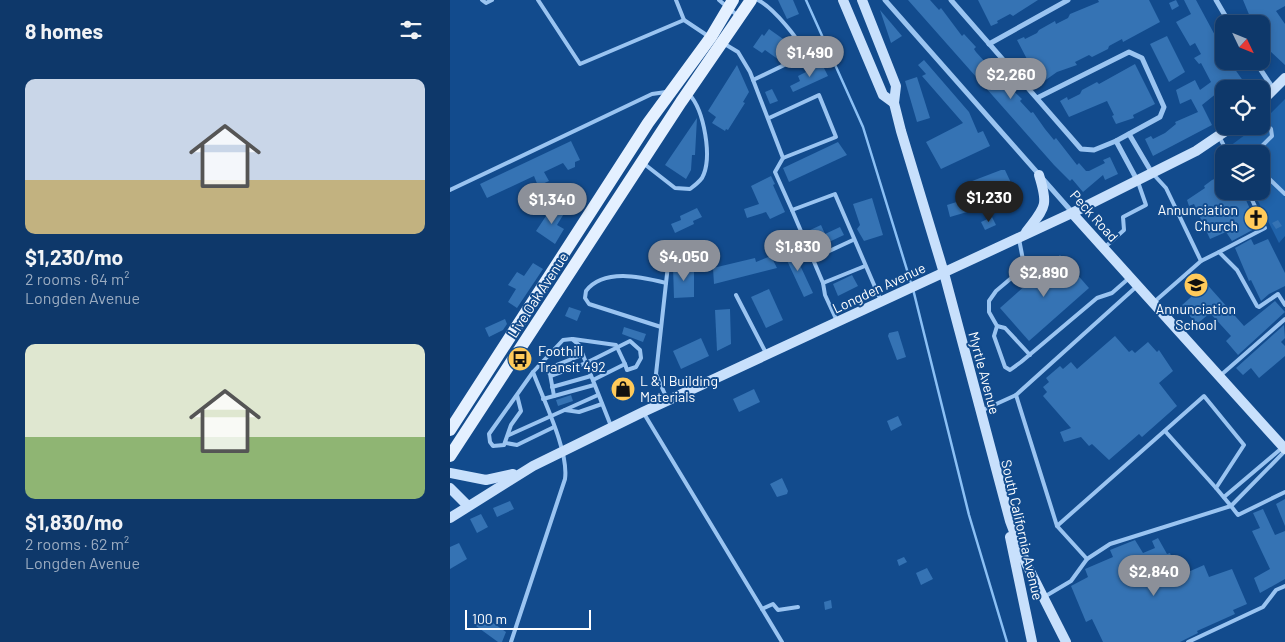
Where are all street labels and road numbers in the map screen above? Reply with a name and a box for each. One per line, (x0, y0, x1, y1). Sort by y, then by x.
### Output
street label: Peck Road (1067, 186, 1122, 245)
street label: Live Oak Avenue (504, 249, 571, 341)
street label: Longden Avenue (830, 259, 928, 317)
street label: Myrtle Avenue (965, 330, 1004, 416)
street label: South California Avenue (998, 458, 1047, 602)

